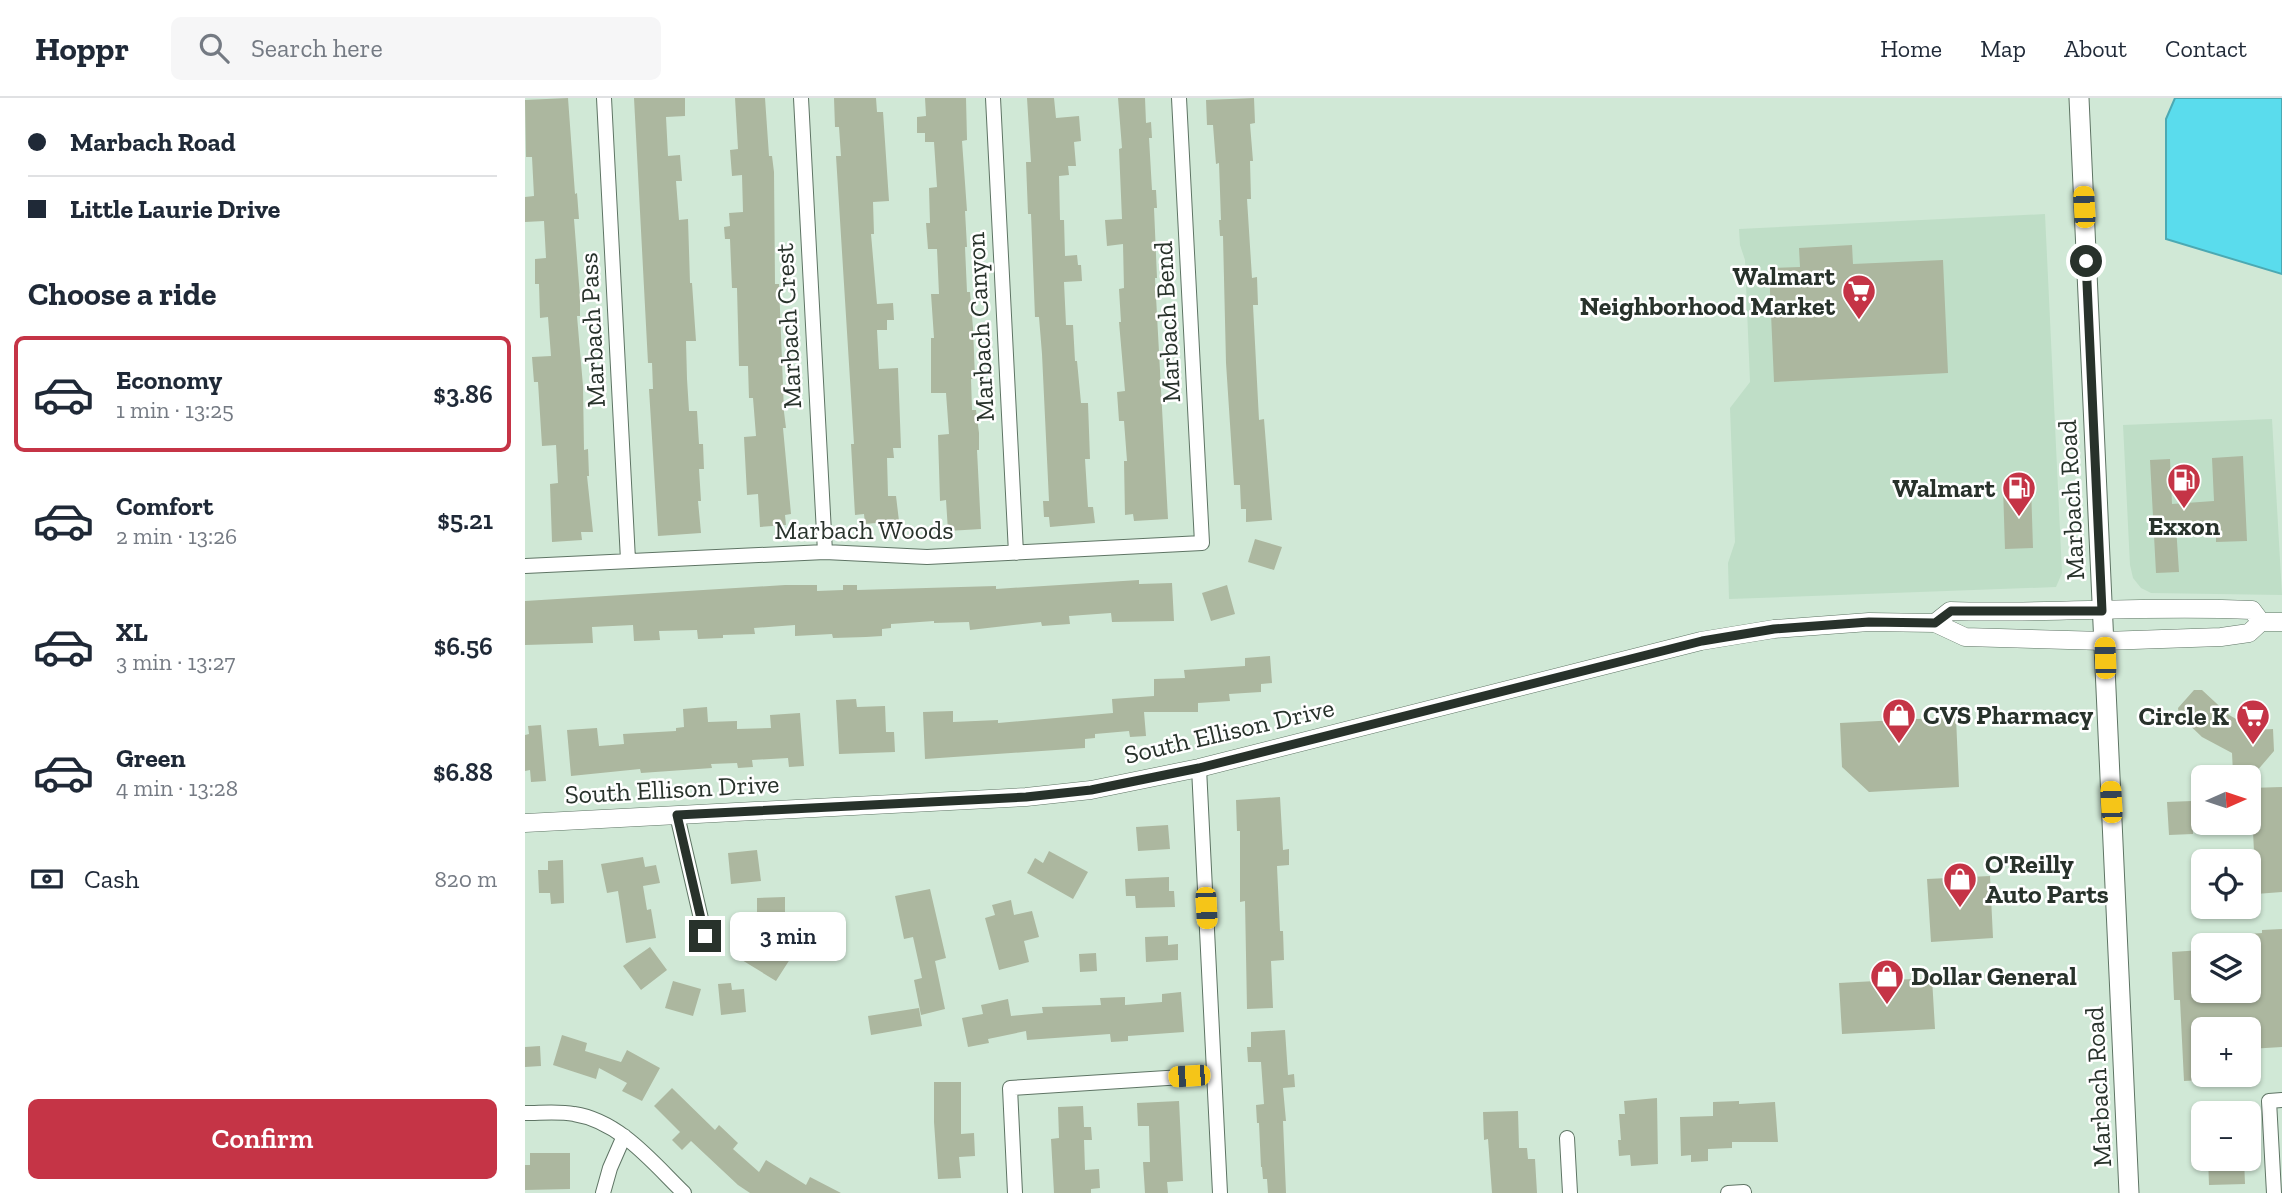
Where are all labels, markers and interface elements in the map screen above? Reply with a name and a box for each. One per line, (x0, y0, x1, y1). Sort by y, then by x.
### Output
search box (171, 17, 661, 80)
text: Hoppr (35, 29, 129, 68)
icon: search (195, 29, 233, 67)
text: Search here (251, 32, 383, 64)
text: Home (1880, 34, 1942, 63)
text: Map (1980, 34, 2026, 63)
text: About (2064, 34, 2127, 63)
text: Contact (2165, 34, 2247, 63)
text: Marbach Road (70, 126, 236, 158)
car (2073, 185, 2096, 229)
text: Little Laurie Drive (70, 193, 280, 225)
street label: Marbach Canyon (959, 231, 1001, 423)
street label: Marbach Bend (1147, 240, 1187, 404)
street label: Marbach Crest (768, 242, 808, 410)
route start (2070, 245, 2102, 277)
street label: Marbach Pass (572, 252, 612, 408)
place label: Walmart Neighborhood Market (1580, 260, 1836, 322)
supermarket icon: Walmart Neighborhood Market (1840, 272, 1878, 321)
text: Choose a ride (28, 275, 216, 313)
icon: car (32, 363, 95, 426)
text: Economy (116, 364, 222, 396)
text: $3.86 (433, 378, 493, 410)
text: 1 min · 13:25 (116, 396, 234, 424)
street label: Marbach Road (2051, 419, 2091, 581)
fuel station icon: Exxon (2165, 461, 2203, 510)
fuel station icon: Walmart (2000, 469, 2038, 518)
place label: Walmart (1892, 472, 1996, 504)
icon: car (32, 489, 95, 552)
text: Comfort (116, 490, 213, 522)
text: $5.21 (437, 504, 493, 536)
place label: Exxon (2148, 510, 2221, 542)
street label: Marbach Woods (774, 514, 954, 546)
text: 2 min · 13:26 (116, 522, 237, 550)
icon: car (32, 615, 95, 678)
text: XL (116, 616, 148, 648)
text: $6.56 (434, 630, 493, 662)
car (2094, 637, 2117, 679)
text: 3 min · 13:27 (116, 648, 235, 676)
street label: South Ellison Drive (1121, 691, 1337, 771)
shop icon: CVS Pharmacy (1880, 696, 1918, 745)
supermarket icon: Circle K (2234, 697, 2272, 746)
place label: CVS Pharmacy (1923, 699, 2094, 731)
place label: Circle K (2138, 700, 2229, 732)
icon: car (32, 741, 95, 804)
text: Green (116, 742, 186, 774)
text: $6.88 (433, 756, 493, 788)
north arrow (2191, 765, 2261, 835)
map controls (2191, 765, 2261, 1171)
street label: South Ellison Drive (564, 767, 780, 811)
text: 4 min · 13:28 (116, 774, 238, 802)
car (2100, 780, 2123, 824)
place label: O'Reilly Auto Parts (1985, 848, 2109, 910)
button: locate (2191, 849, 2261, 919)
icon: cash (28, 860, 66, 898)
shop icon: O'Reilly Auto Parts (1941, 860, 1979, 909)
text: Cash (84, 863, 139, 895)
text: 820 m (434, 865, 497, 893)
car (1195, 886, 1218, 930)
callout: 3 min (729, 912, 845, 960)
route end (689, 920, 721, 952)
text: 3 min (760, 922, 816, 950)
button: layers (2191, 933, 2261, 1003)
shop icon: Dollar General (1868, 957, 1906, 1006)
place label: Dollar General (1911, 960, 2077, 992)
street label: Marbach Road (2078, 1006, 2118, 1168)
button: + (2191, 1017, 2261, 1087)
car (1168, 1064, 1211, 1088)
button: Confirm (28, 1099, 497, 1179)
button: − (2191, 1101, 2261, 1171)

